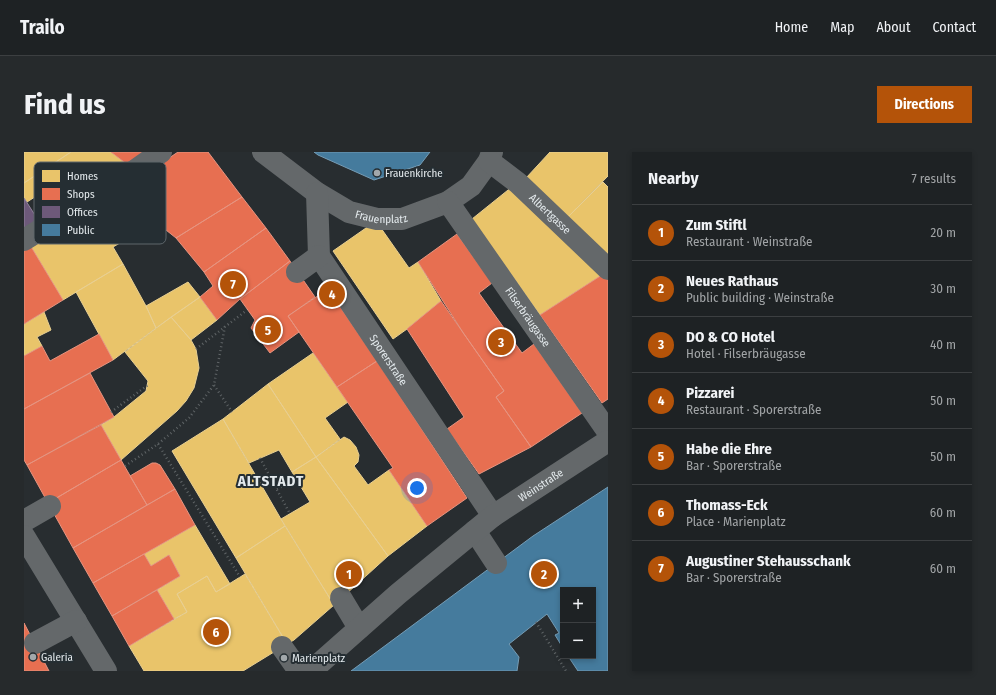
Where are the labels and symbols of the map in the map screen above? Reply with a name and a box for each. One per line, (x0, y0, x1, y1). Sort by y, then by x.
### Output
legend (34, 162, 166, 244)
place label: Frauenkirche (385, 167, 443, 180)
marker: Frauenkirche (372, 168, 382, 178)
text: Homes (67, 170, 98, 183)
text: Shops (67, 188, 95, 201)
street label: Albertgasse (527, 191, 574, 237)
text: Offices (67, 206, 98, 219)
street label: Frauenplatz (354, 207, 410, 226)
text: Public (67, 224, 95, 237)
pin: 7 (220, 269, 246, 299)
pin: 4 (319, 279, 345, 309)
street label: Filserbräugasse (503, 285, 553, 349)
pin: 5 (255, 315, 281, 345)
pin: 3 (488, 327, 514, 357)
street label: Sporerstraße (367, 332, 410, 388)
street label: Weinstraße (516, 466, 565, 504)
district label: ALTSTADT (237, 472, 304, 490)
your location (407, 478, 427, 498)
pin: 1 (336, 559, 362, 589)
pin: 2 (531, 559, 557, 589)
pin: 6 (203, 617, 229, 647)
place label: Galeria (41, 651, 73, 664)
marker: Galeria (28, 652, 38, 662)
place label: Marienplatz (292, 652, 346, 665)
marker: Marienplatz (279, 653, 289, 663)

